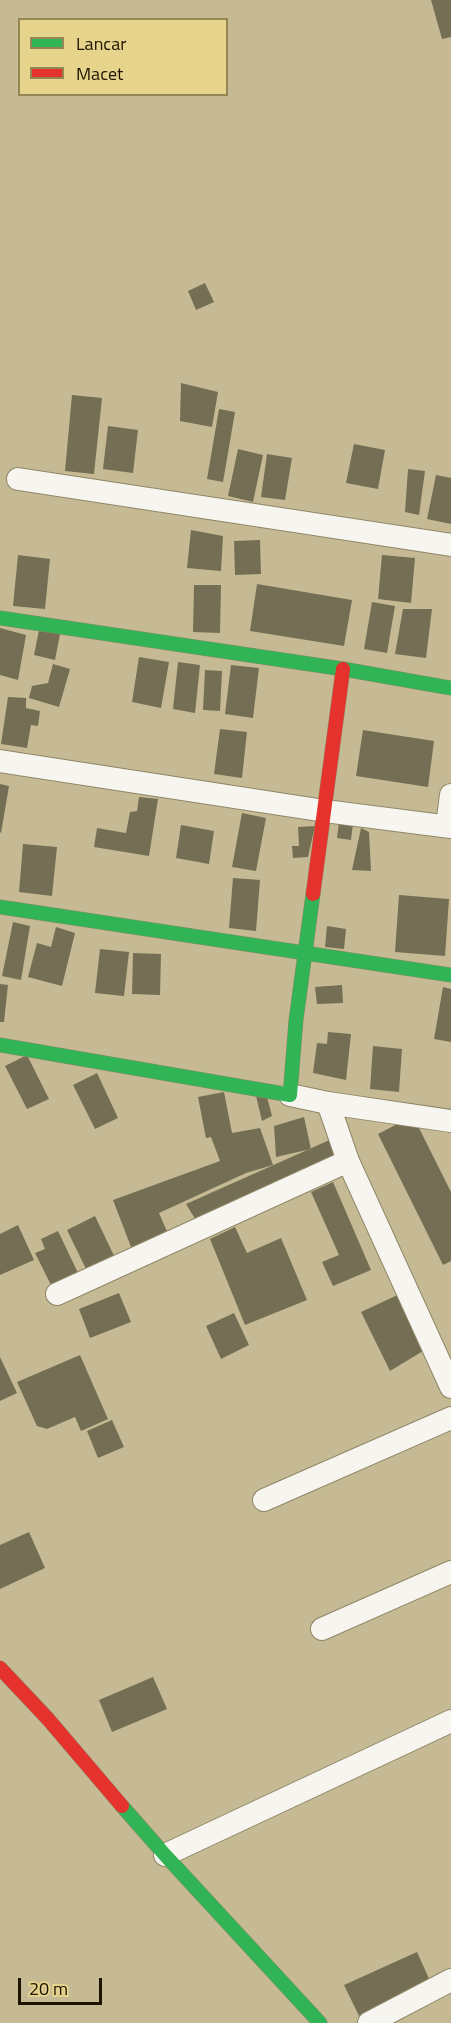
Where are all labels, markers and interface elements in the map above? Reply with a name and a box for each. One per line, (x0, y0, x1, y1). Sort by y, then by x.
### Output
legend (18, 18, 228, 96)
text: Lancar (76, 30, 126, 57)
text: Macet (76, 60, 123, 87)
scale bar (21, 1966, 105, 2004)
text: 20 m (29, 1975, 68, 2002)

